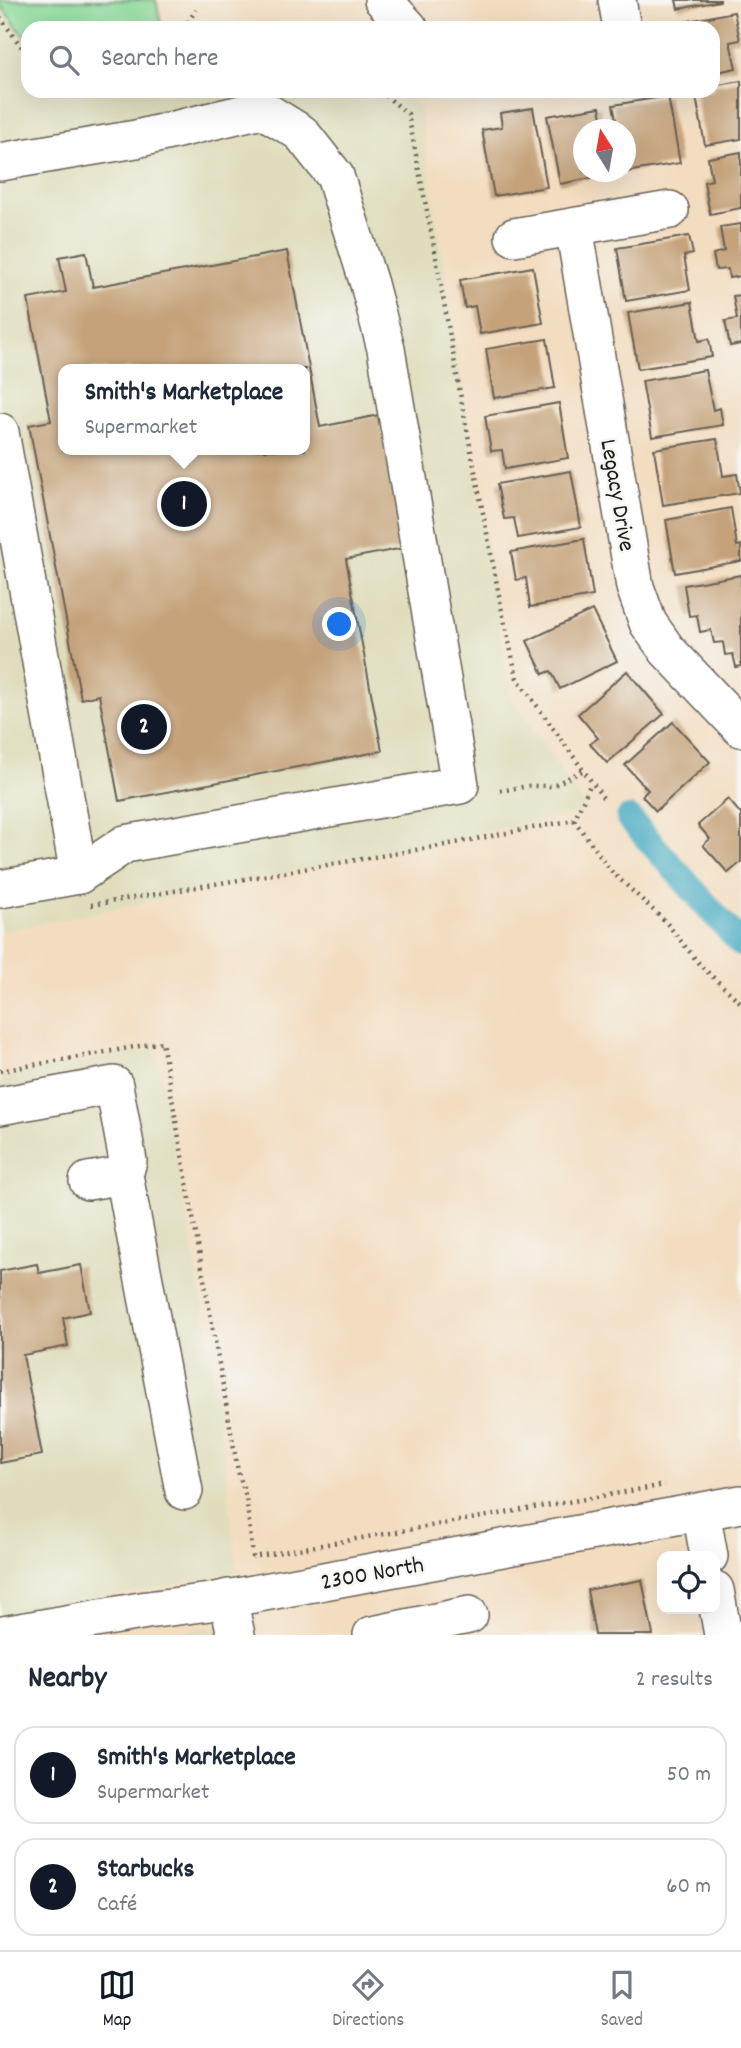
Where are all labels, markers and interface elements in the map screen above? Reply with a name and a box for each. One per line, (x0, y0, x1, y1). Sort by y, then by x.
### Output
search box (21, 21, 720, 98)
icon: search (45, 41, 83, 79)
text: Search here (101, 41, 219, 78)
north arrow (573, 119, 636, 182)
popup (58, 364, 310, 455)
text: Smith's Marketplace (85, 375, 283, 412)
text: Supermarket (85, 412, 197, 445)
street label: Legacy Drive (589, 437, 643, 554)
pin: 1 (161, 478, 207, 530)
your location (322, 607, 356, 641)
pin: 2 (121, 701, 167, 753)
street label: 2300 North (318, 1549, 427, 1601)
map controls (657, 1551, 720, 1614)
button: locate (657, 1551, 720, 1614)
text: Nearby (28, 1659, 106, 1702)
text: 2 results (636, 1664, 713, 1697)
text: Smith's Marketplace (97, 1740, 296, 1777)
text: 1 (50, 1759, 56, 1792)
text: 50 m (667, 1759, 711, 1792)
text: Supermarket (97, 1777, 209, 1810)
text: Starbucks (97, 1852, 194, 1889)
text: 2 (48, 1871, 58, 1904)
text: 60 m (666, 1871, 711, 1904)
text: Café (97, 1889, 137, 1922)
tab: Map (98, 1966, 136, 2035)
tab: Directions (332, 1966, 404, 2035)
tab: Saved (600, 1966, 643, 2035)

